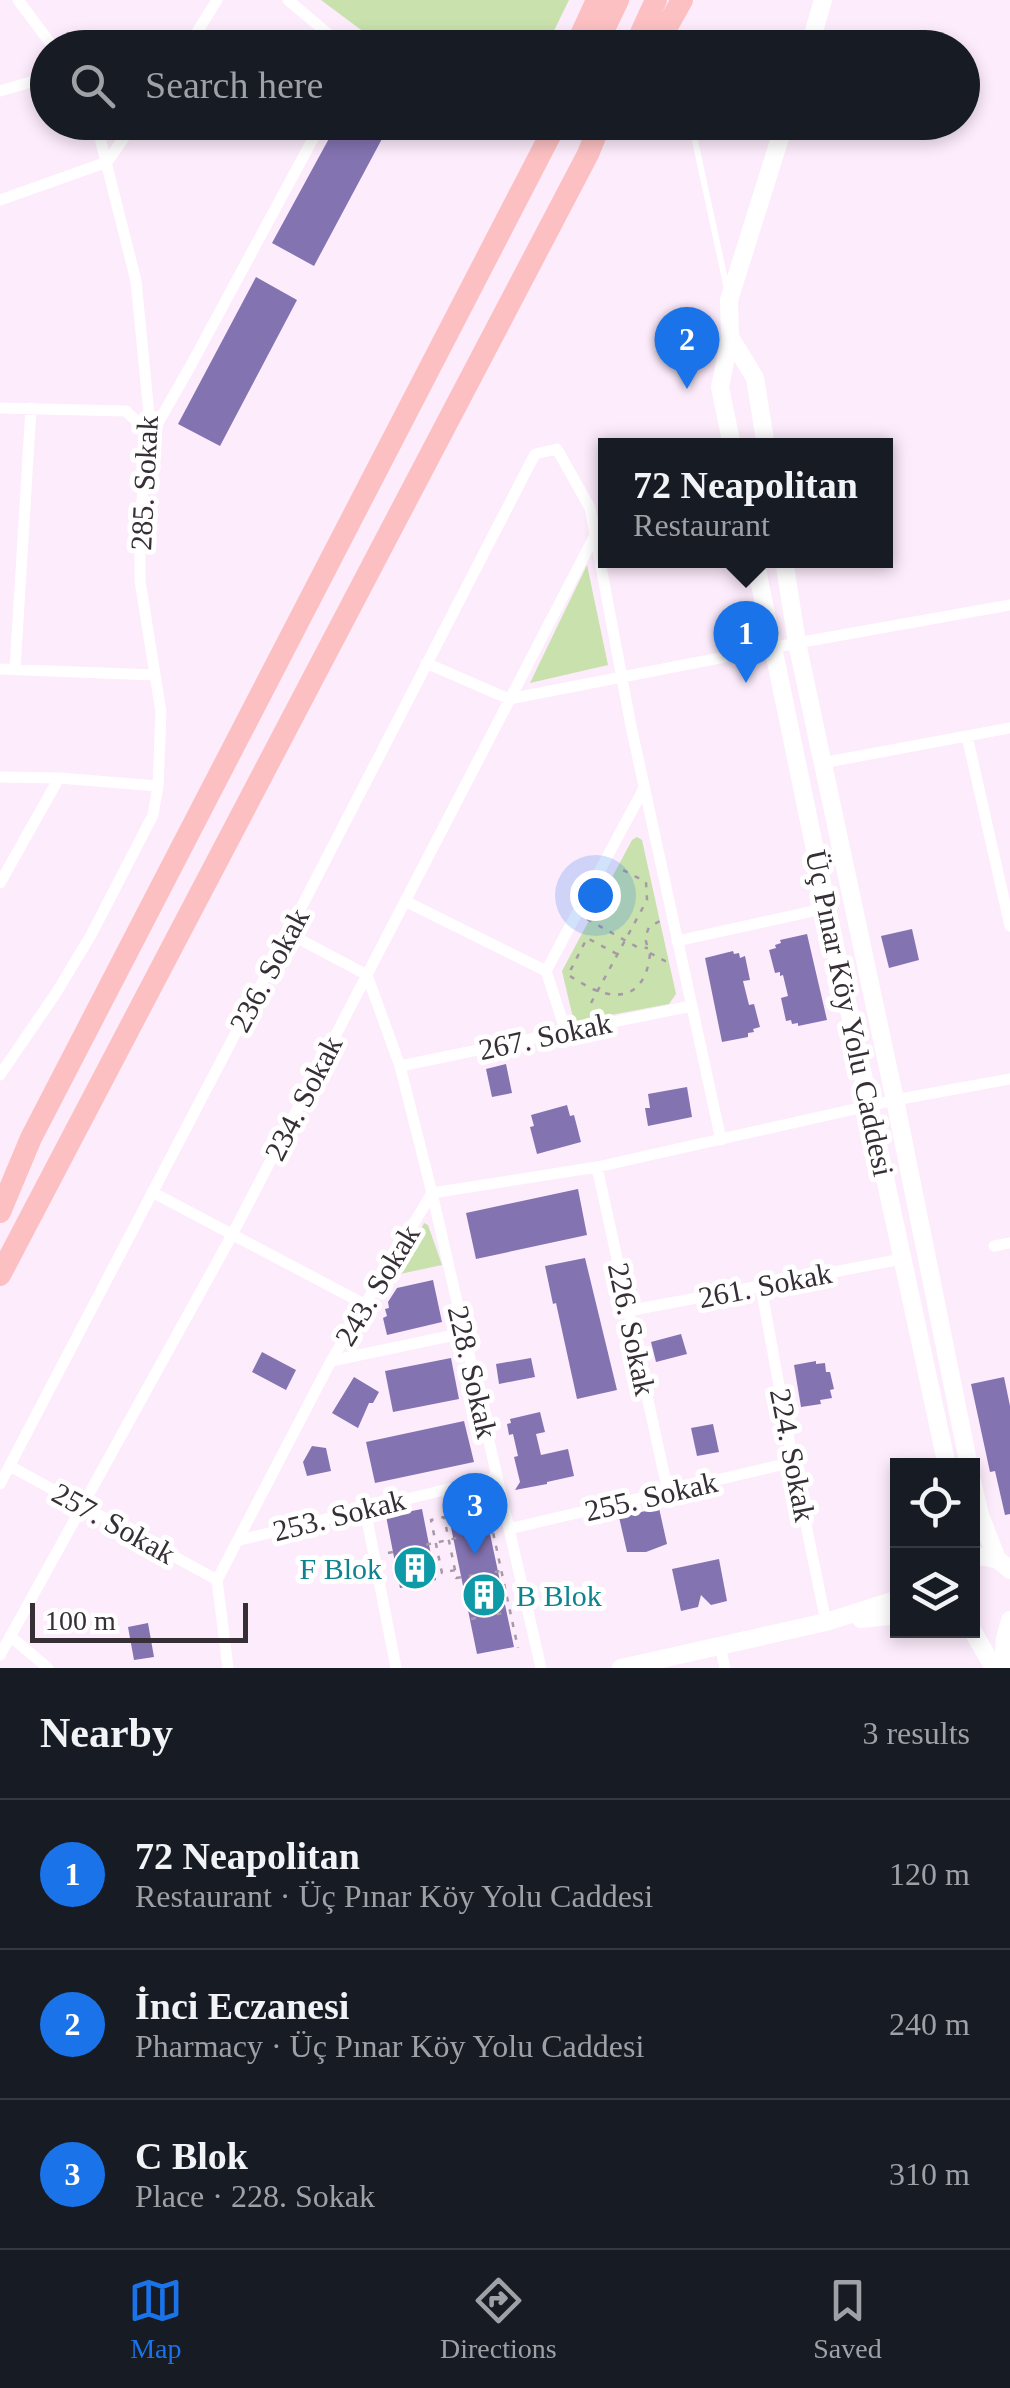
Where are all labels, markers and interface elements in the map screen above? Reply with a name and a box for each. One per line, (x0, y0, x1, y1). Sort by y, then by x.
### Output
search box (30, 30, 980, 140)
icon: search (65, 58, 120, 113)
text: Search here (145, 64, 323, 106)
pin: 2 (654, 306, 720, 389)
street label: 285. Sokak (124, 415, 164, 551)
popup (598, 438, 893, 568)
text: 72 Neapolitan (633, 464, 858, 506)
text: Restaurant (633, 507, 770, 543)
pin: 1 (714, 600, 778, 683)
street label: Üç Pınar Köy Yolu Caddesi (799, 847, 901, 1179)
your location (570, 870, 621, 921)
street label: 236. Sokak (223, 903, 315, 1037)
street label: 267. Sokak (476, 1006, 614, 1066)
street label: 234. Sokak (258, 1030, 348, 1166)
street label: 243. Sokak (328, 1219, 426, 1351)
street label: 261. Sokak (696, 1256, 834, 1314)
street label: 226. Sokak (602, 1260, 662, 1398)
street label: 228. Sokak (442, 1303, 504, 1441)
street label: 224. Sokak (764, 1386, 822, 1524)
map controls (890, 1458, 980, 1638)
button: locate (890, 1458, 980, 1548)
street label: 255. Sokak (582, 1465, 720, 1527)
pin: 3 (442, 1472, 508, 1555)
street label: 257. Sokak (47, 1476, 181, 1570)
street label: 253. Sokak (270, 1483, 408, 1547)
building icon: F Blok (392, 1545, 438, 1591)
button: layers (890, 1548, 980, 1638)
place label: F Blok (299, 1552, 382, 1585)
building icon: B Blok (461, 1572, 507, 1618)
place label: B Blok (516, 1579, 602, 1612)
scale bar (30, 1598, 248, 1642)
text: 100 m (45, 1605, 116, 1636)
text: Nearby (40, 1710, 173, 1756)
text: 3 results (862, 1715, 970, 1751)
text: 72 Neapolitan (135, 1835, 360, 1877)
text: 1 (65, 1856, 81, 1892)
text: 120 m (889, 1856, 970, 1892)
text: Restaurant · Üç Pınar Köy Yolu Caddesi (135, 1878, 653, 1914)
text: İnci Eczanesi (135, 1985, 349, 2027)
text: 2 (65, 2006, 81, 2042)
text: 240 m (889, 2006, 970, 2042)
text: Pharmacy · Üç Pınar Köy Yolu Caddesi (135, 2028, 644, 2064)
text: C Blok (135, 2135, 248, 2177)
text: 3 (65, 2156, 81, 2192)
text: 310 m (889, 2156, 970, 2192)
text: Place · 228. Sokak (135, 2178, 375, 2214)
tab: Map (128, 2273, 183, 2365)
tab: Directions (440, 2273, 557, 2365)
tab: Saved (813, 2273, 882, 2365)

